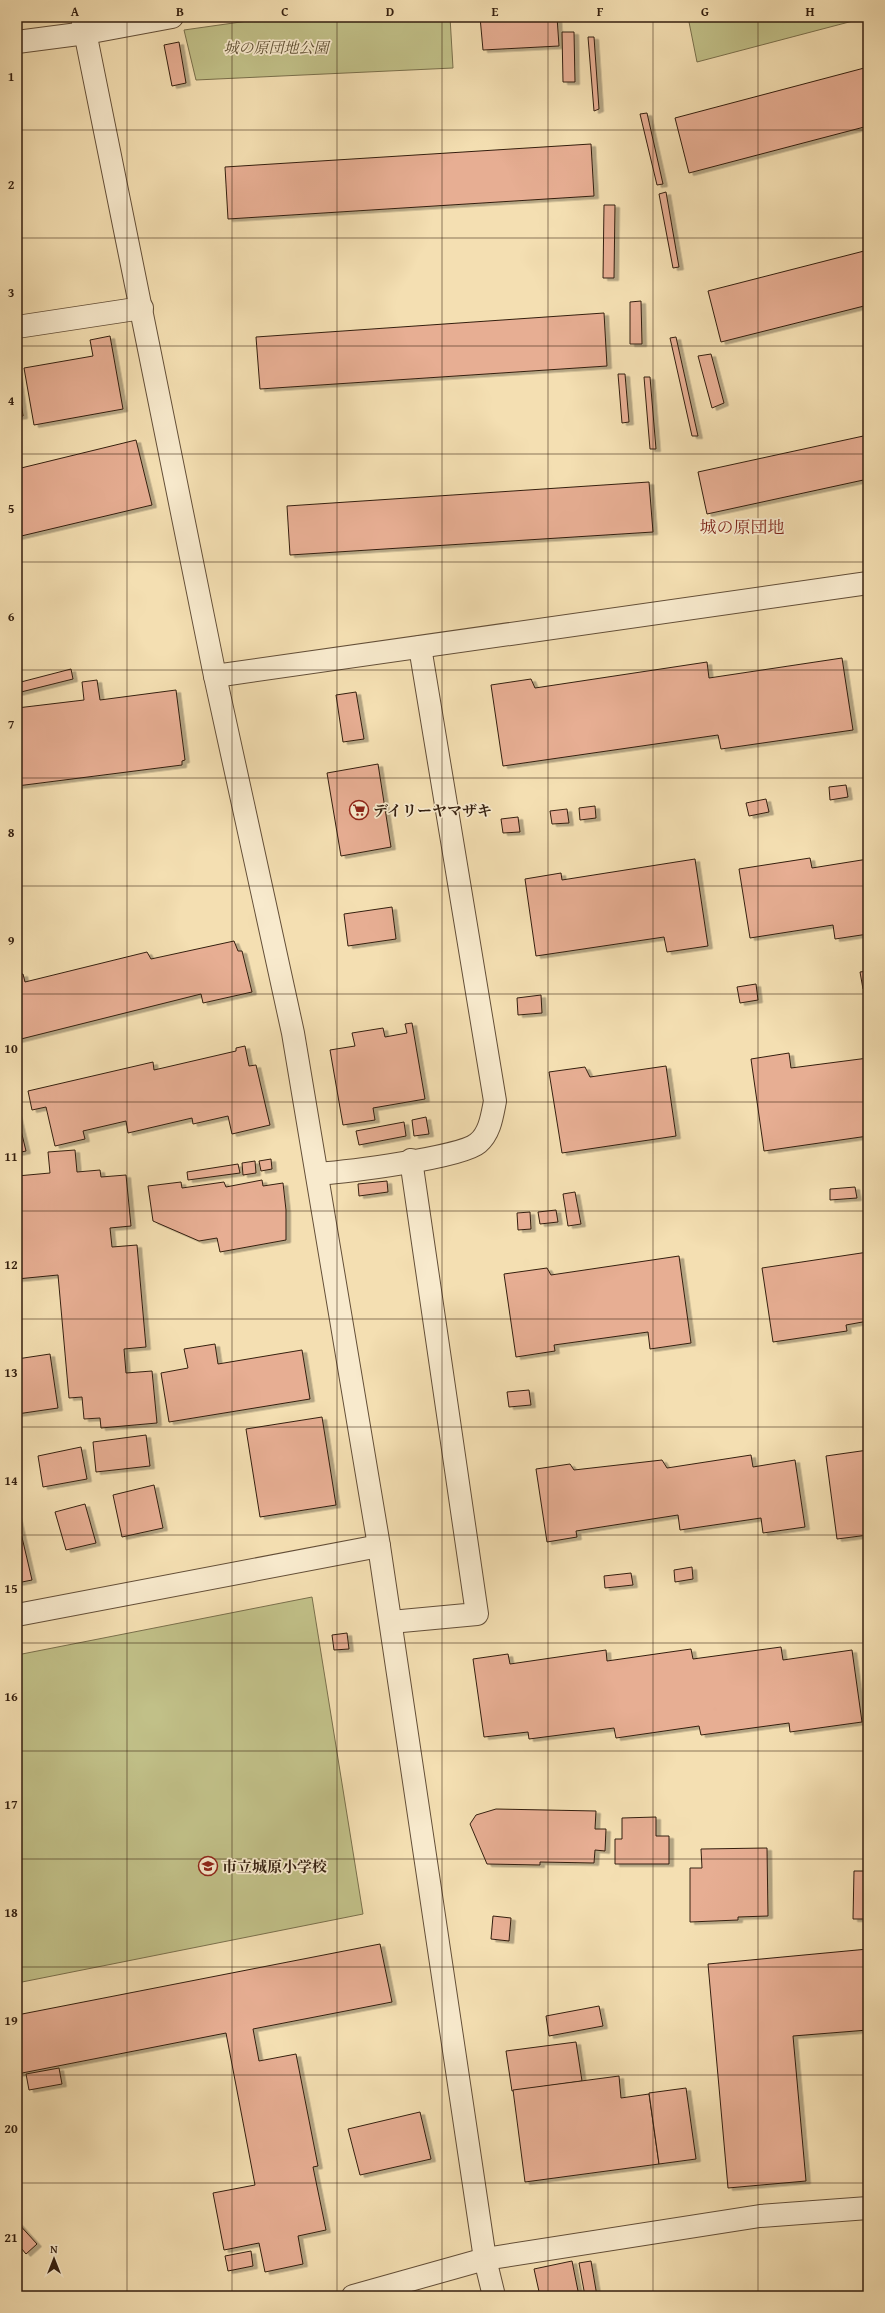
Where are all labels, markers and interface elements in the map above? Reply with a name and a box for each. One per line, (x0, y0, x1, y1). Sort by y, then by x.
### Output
text: A (71, 2, 80, 21)
text: B (176, 2, 184, 21)
text: C (281, 2, 289, 21)
text: D (386, 2, 394, 21)
text: E (492, 2, 499, 21)
text: F (597, 2, 604, 21)
text: G (701, 2, 709, 21)
text: H (805, 2, 815, 21)
park label: 城の原団地公園 (223, 37, 331, 58)
text: 1 (8, 67, 14, 86)
text: 2 (8, 175, 15, 194)
text: 3 (8, 283, 14, 302)
text: 4 (8, 391, 15, 410)
text: 5 (8, 499, 15, 518)
district label: 城の原団地 (700, 514, 785, 539)
text: 6 (8, 607, 15, 626)
text: 7 (8, 715, 15, 734)
supermarket icon: デイリーヤマザキ (348, 799, 370, 821)
place label: デイリーヤマザキ (373, 800, 492, 821)
text: 8 (8, 823, 15, 842)
text: 9 (8, 931, 15, 950)
text: 10 (4, 1039, 18, 1058)
text: 11 (4, 1147, 18, 1166)
text: 12 (4, 1255, 18, 1274)
text: 13 (4, 1363, 18, 1382)
text: 14 (4, 1471, 18, 1490)
text: 15 (4, 1579, 18, 1598)
text: 16 (4, 1687, 18, 1706)
text: 17 (4, 1795, 18, 1814)
school or university icon: 市立城原小学校 (197, 1855, 219, 1877)
place label: 市立城原小学校 (222, 1856, 327, 1877)
text: 18 (4, 1903, 18, 1922)
text: 19 (4, 2011, 18, 2030)
text: 20 (4, 2119, 18, 2138)
text: 21 (4, 2228, 18, 2247)
north arrow (34, 2239, 74, 2279)
text: N (50, 2241, 58, 2257)

